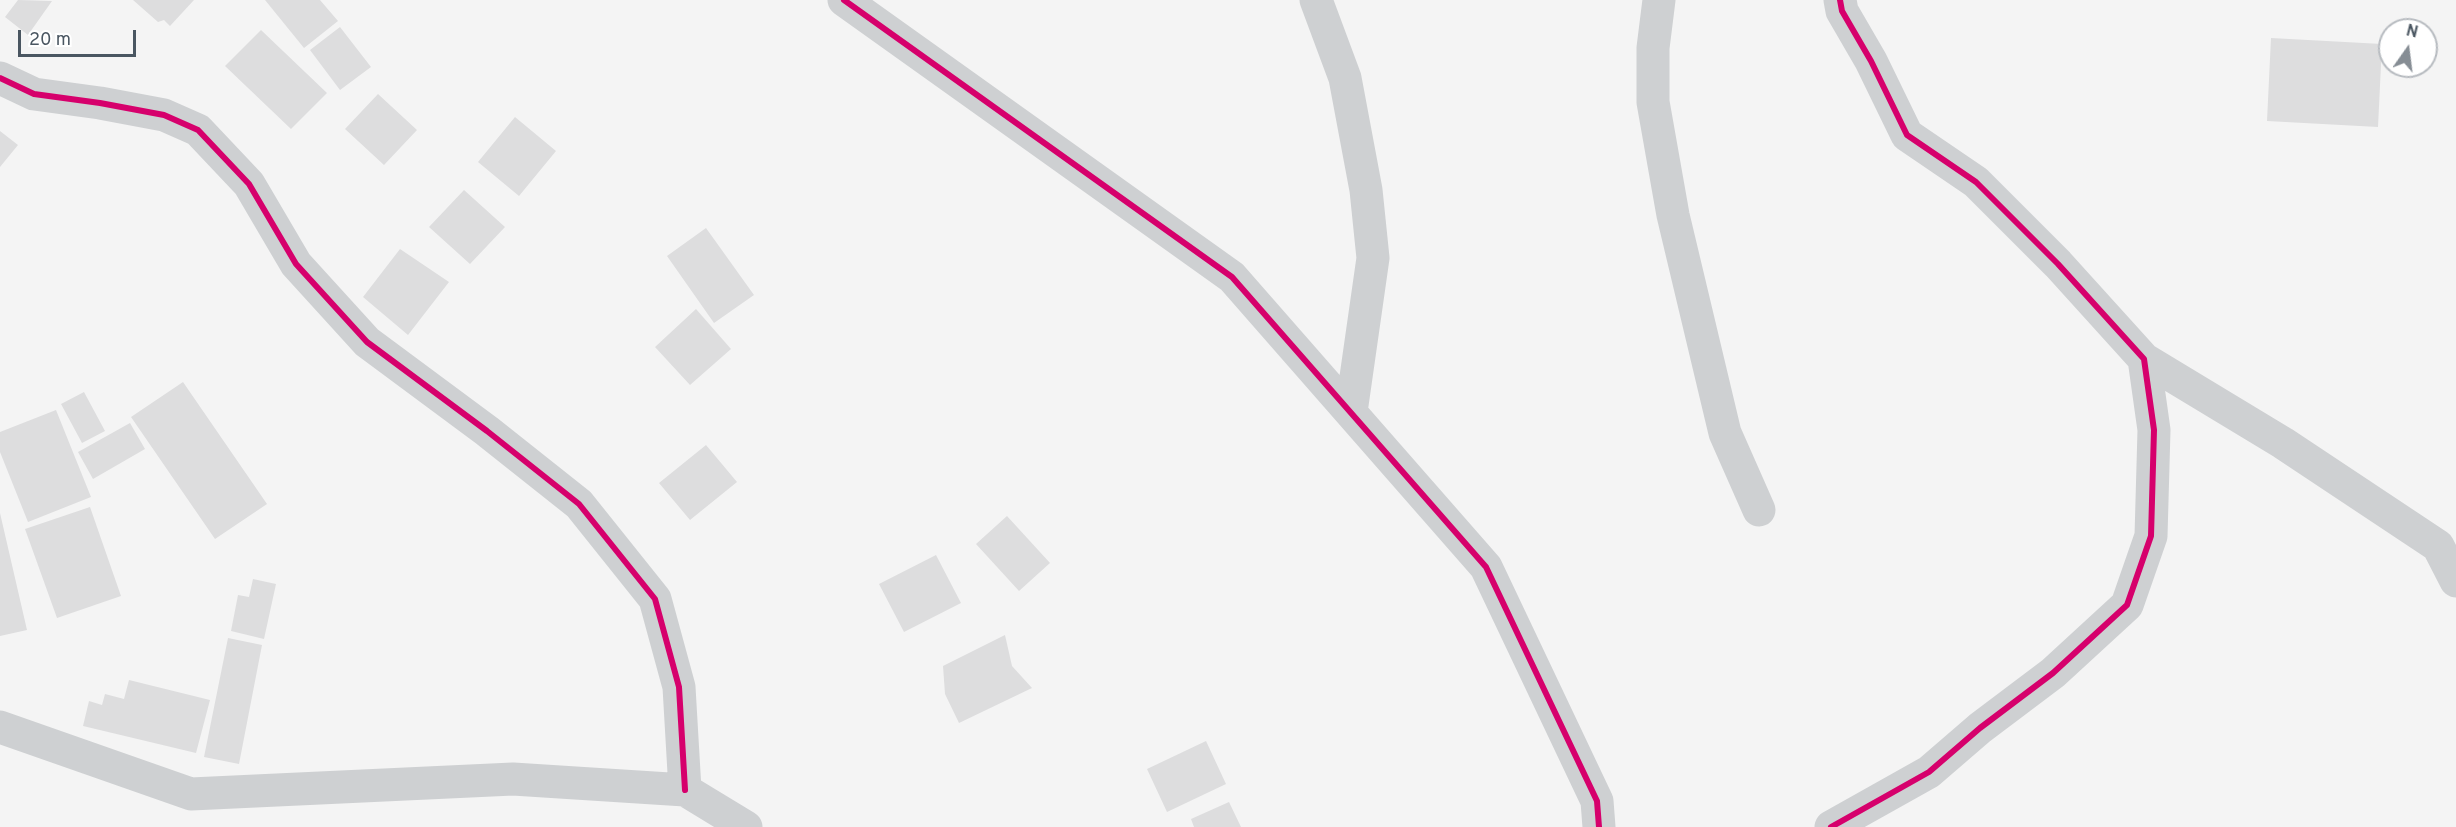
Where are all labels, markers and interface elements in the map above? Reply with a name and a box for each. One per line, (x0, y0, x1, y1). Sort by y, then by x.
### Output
scale bar (21, 18, 140, 56)
north arrow (2378, 18, 2438, 78)
text: N (2404, 21, 2420, 44)
text: 20 m (29, 29, 71, 52)

